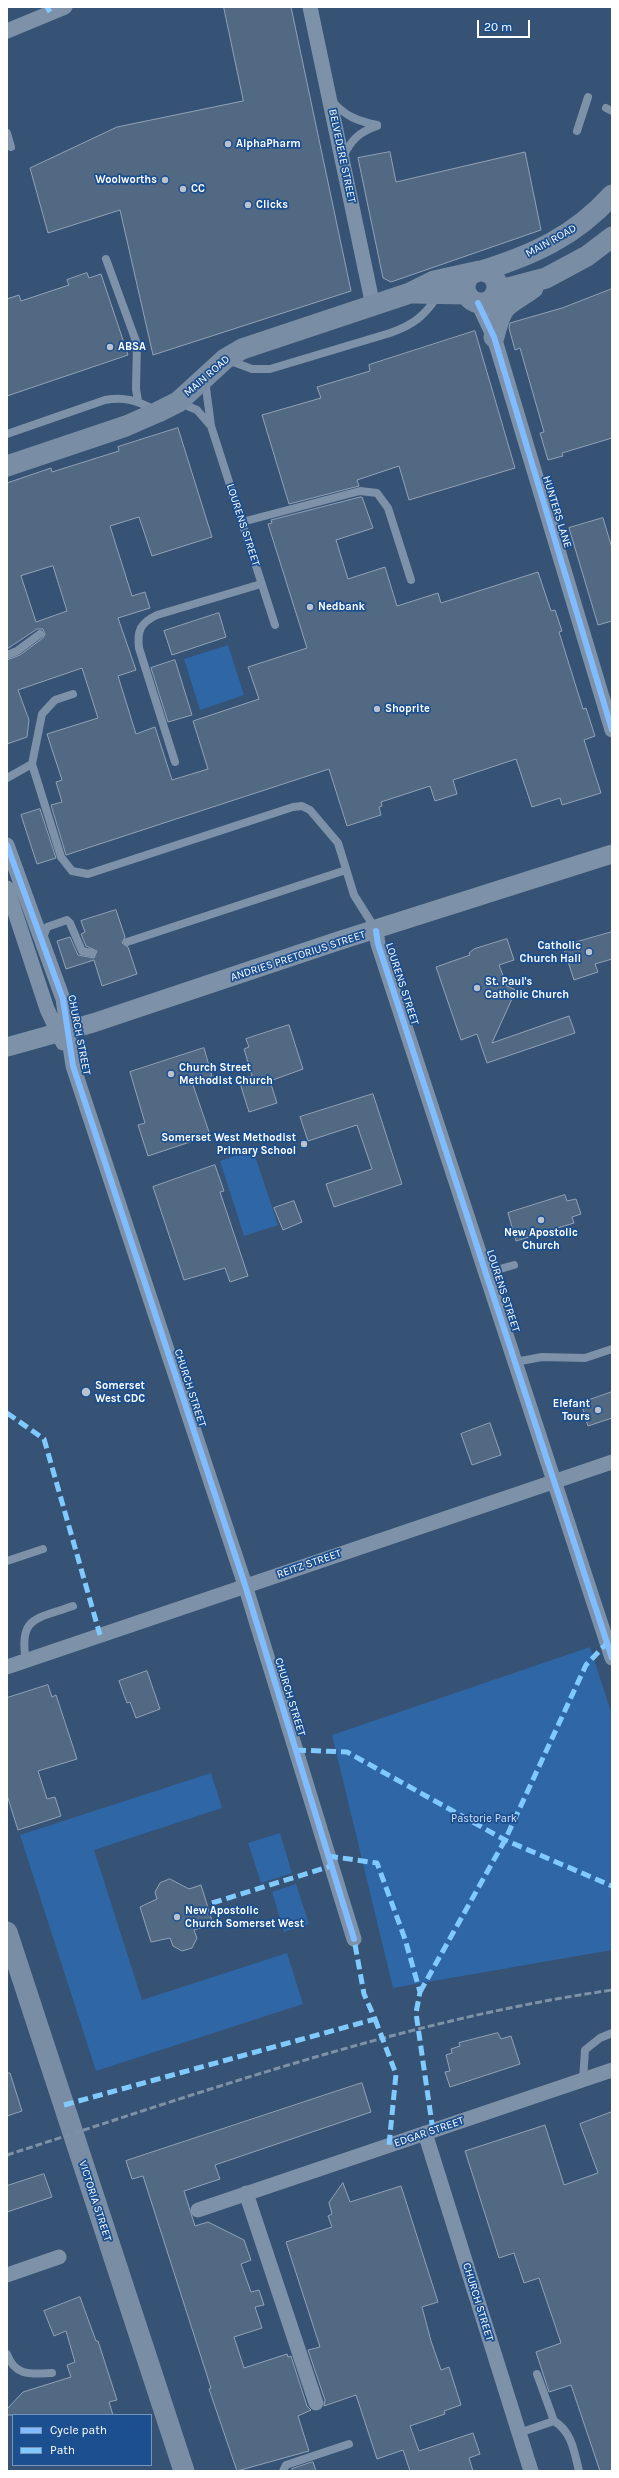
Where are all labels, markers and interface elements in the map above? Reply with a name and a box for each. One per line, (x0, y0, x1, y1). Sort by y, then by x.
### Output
scale bar (479, 12, 532, 38)
text: 20 m (484, 20, 512, 34)
street label: BELVEDERE STREET (326, 108, 358, 204)
place label: AlphaPharm (236, 137, 301, 151)
marker: AlphaPharm (223, 139, 233, 149)
place label: Woolworths (95, 173, 157, 187)
marker: Woolworths (160, 175, 170, 185)
place label: CC (191, 182, 205, 196)
marker: CC (178, 184, 188, 194)
place label: Clicks (256, 198, 288, 212)
marker: Clicks (243, 200, 253, 210)
street label: MAIN ROAD (523, 222, 579, 260)
place label: ABSA (118, 340, 146, 354)
marker: ABSA (105, 342, 115, 352)
street label: MAIN ROAD (181, 353, 233, 399)
street label: HUNTERS LANE (540, 474, 574, 550)
street label: LOURENS STREET (223, 482, 263, 568)
place label: Nedbank (318, 600, 365, 614)
marker: Nedbank (305, 602, 315, 612)
place label: Shoprite (385, 702, 430, 716)
marker: Shoprite (372, 704, 382, 714)
street label: ANDRIES PRETORIUS STREET (229, 928, 367, 984)
place label: Catholic Church Hall (520, 939, 581, 965)
street label: LOURENS STREET (382, 941, 422, 1027)
marker: Catholic Church Hall (584, 947, 594, 957)
place label: St. Paul's Catholic Church (485, 975, 569, 1001)
marker: St. Paul's Catholic Church (472, 983, 482, 993)
street label: CHURCH STREET (65, 994, 93, 1076)
place label: Church Street Methodist Church (179, 1061, 273, 1087)
marker: Church Street Methodist Church (166, 1069, 176, 1079)
place label: Somerset West Methodist Primary School (161, 1131, 296, 1157)
marker: Somerset West Methodist Primary School (299, 1139, 309, 1149)
marker: New Apostolic Church (536, 1215, 546, 1225)
place label: New Apostolic Church (504, 1226, 578, 1252)
street label: LOURENS STREET (483, 1248, 523, 1334)
street label: CHURCH STREET (171, 1347, 209, 1429)
place label: Somerset West CDC (95, 1379, 145, 1405)
marker: Somerset West CDC (80, 1386, 92, 1398)
place label: Elefant Tours (553, 1397, 590, 1423)
marker: Elefant Tours (593, 1405, 603, 1415)
street label: REITZ STREET (275, 1547, 343, 1581)
street label: CHURCH STREET (272, 1656, 308, 1738)
park label: Pastorie Park (451, 1812, 517, 1826)
place label: New Apostolic Church Somerset West (185, 1904, 304, 1930)
marker: New Apostolic Church Somerset West (172, 1912, 182, 1922)
street label: EDGAR STREET (392, 2114, 466, 2150)
street label: VICTORIA STREET (76, 2159, 114, 2243)
street label: CHURCH STREET (460, 2261, 496, 2343)
legend (12, 2414, 152, 2466)
text: Cycle path (50, 2423, 107, 2437)
text: Path (50, 2443, 75, 2457)

